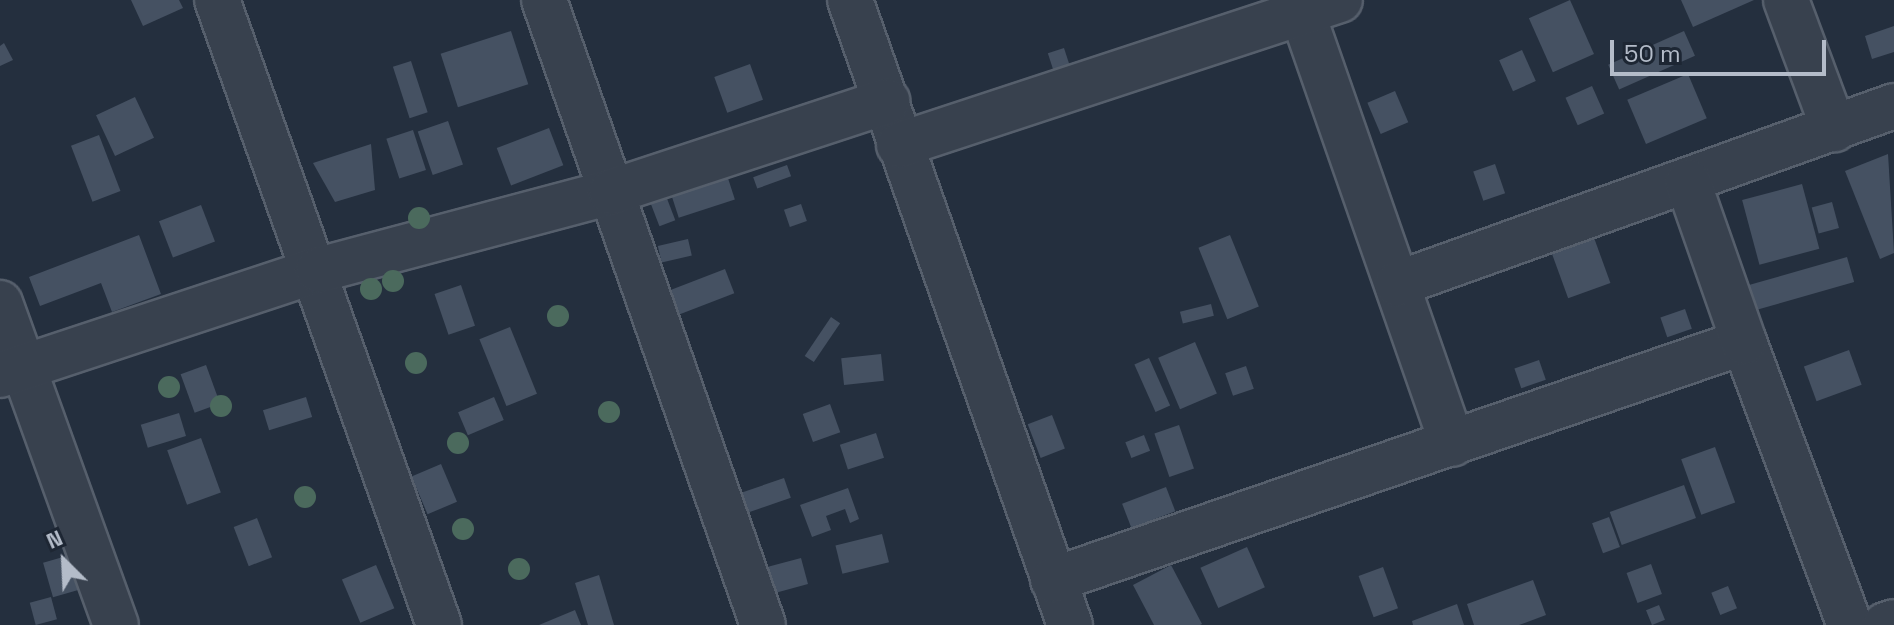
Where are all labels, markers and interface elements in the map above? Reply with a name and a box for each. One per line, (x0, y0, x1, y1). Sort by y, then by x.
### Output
scale bar (1614, 24, 1830, 74)
text: 50 m (1624, 38, 1681, 69)
north arrow (24, 521, 104, 601)
text: N (42, 523, 67, 555)

